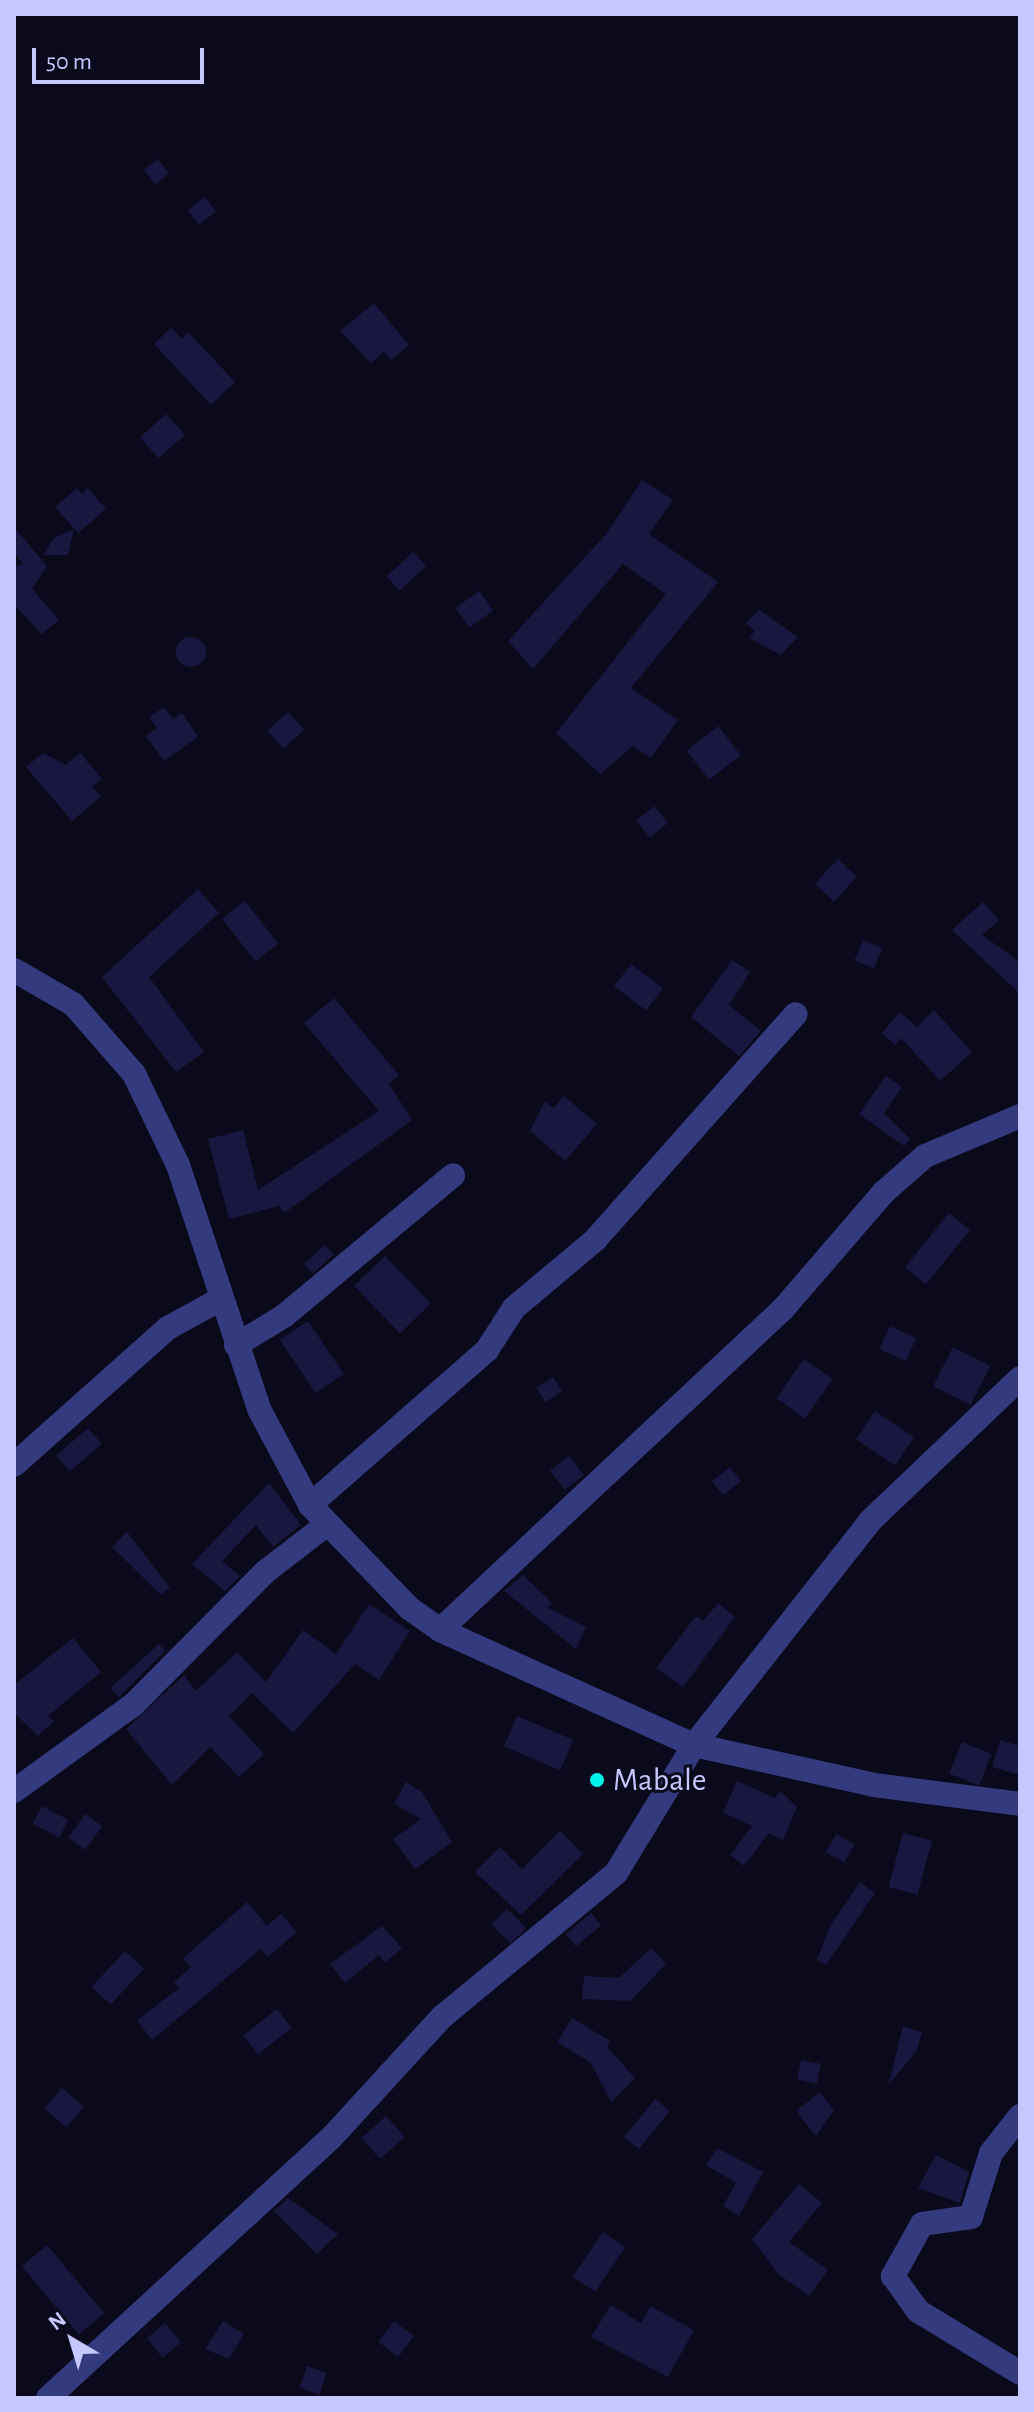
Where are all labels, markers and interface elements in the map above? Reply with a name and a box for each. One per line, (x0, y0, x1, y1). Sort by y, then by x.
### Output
scale bar (36, 32, 208, 82)
text: 50 m (46, 50, 92, 74)
place label: Mabale (613, 1761, 707, 1799)
marker: Mabale (588, 1771, 606, 1789)
north arrow (32, 2300, 112, 2380)
text: N (44, 2308, 70, 2334)

